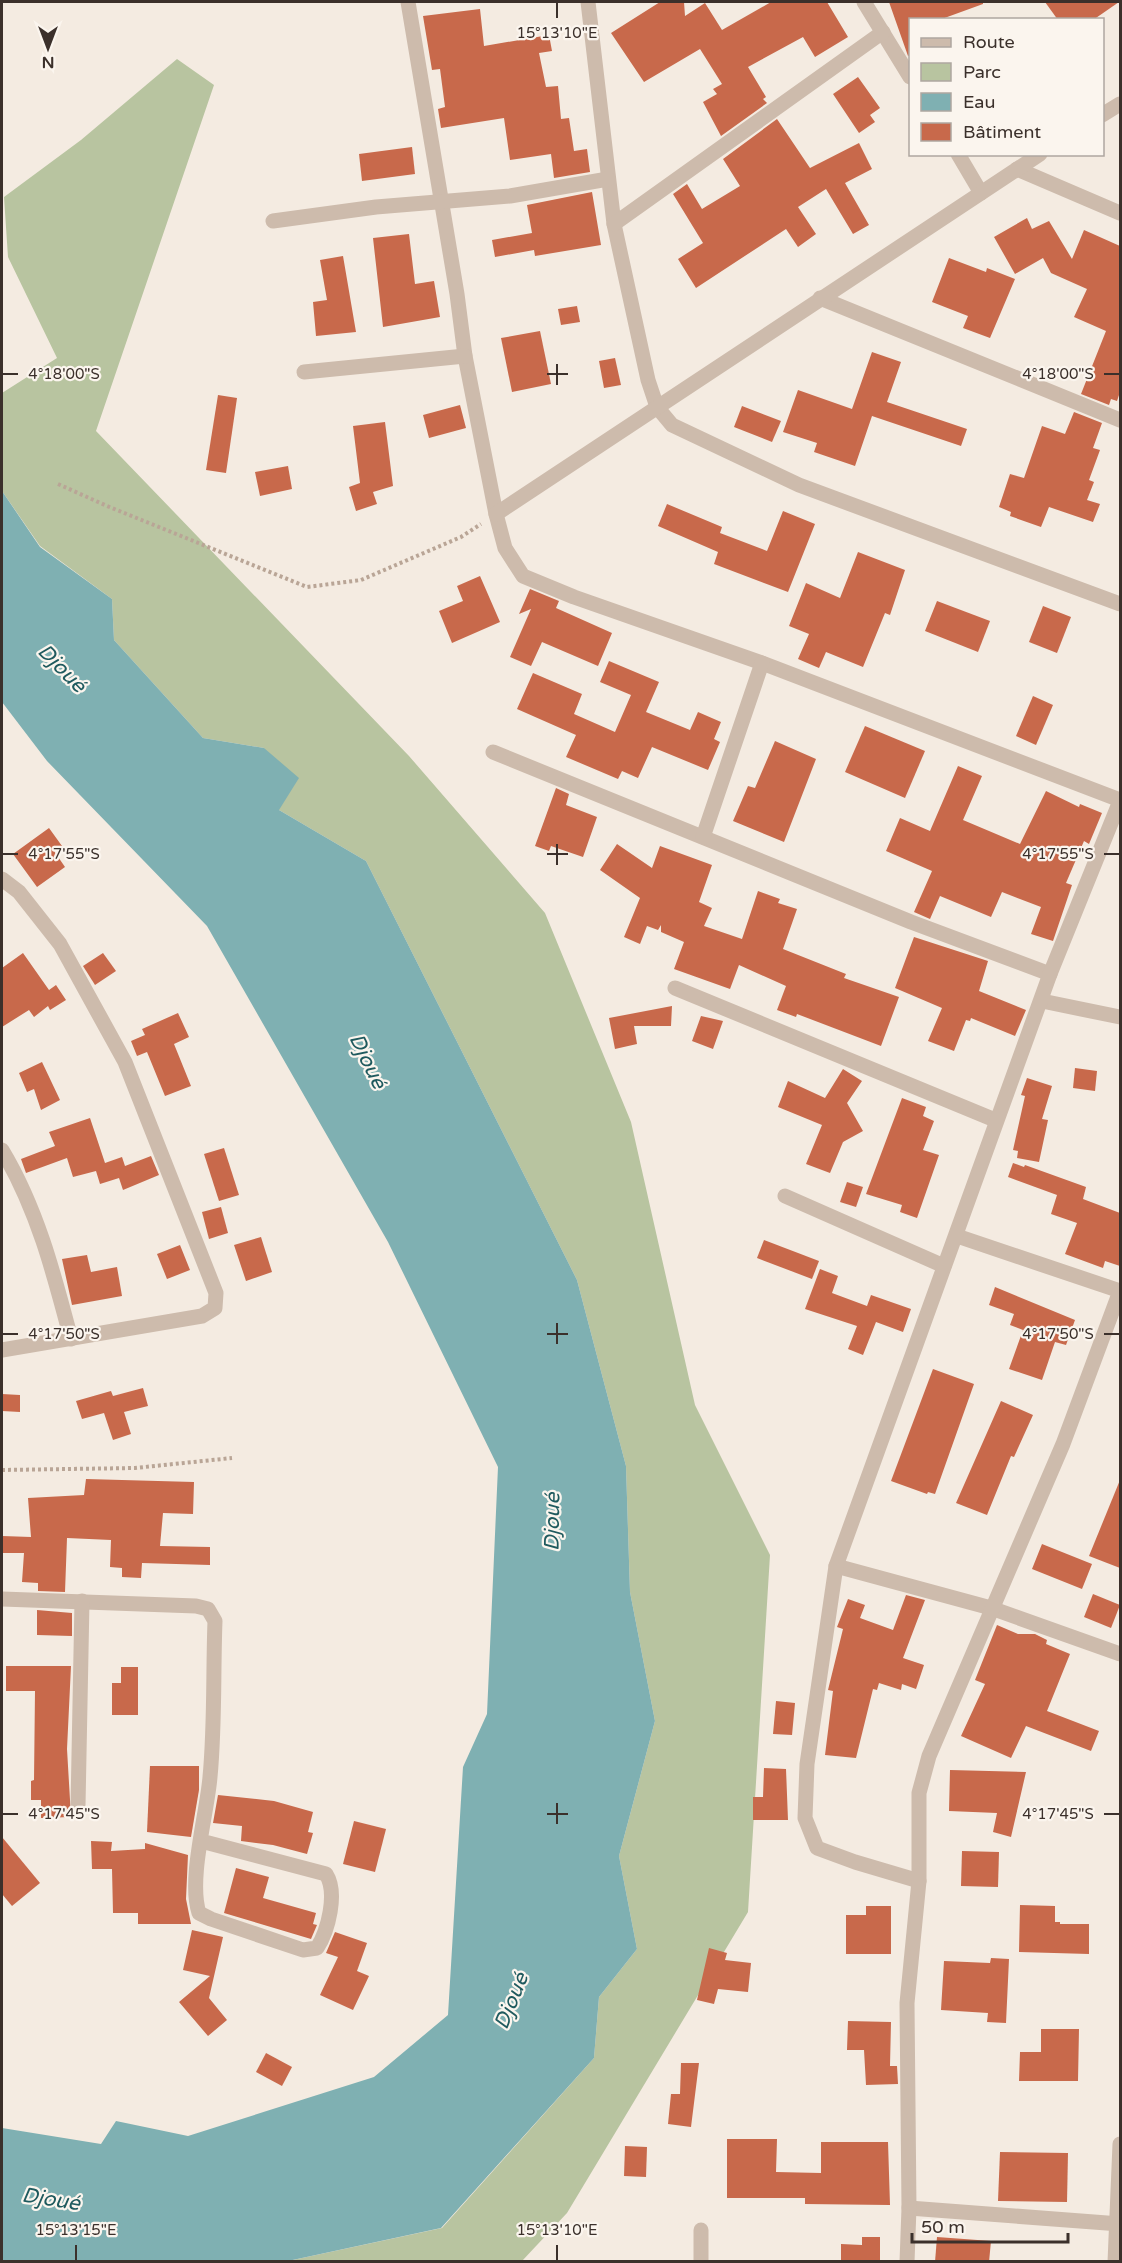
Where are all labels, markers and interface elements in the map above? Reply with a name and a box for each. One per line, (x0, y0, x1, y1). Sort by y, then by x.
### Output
north arrow (18, 18, 78, 78)
legend (909, 18, 1104, 156)
text: 15°13'10"E (517, 24, 597, 42)
text: Route (963, 31, 1015, 53)
text: N (42, 52, 54, 72)
text: Parc (963, 61, 1001, 83)
text: Eau (963, 91, 995, 113)
text: Bâtiment (963, 121, 1041, 143)
text: 4°18'00"S (28, 365, 100, 383)
text: 4°18'00"S (1022, 365, 1094, 383)
water label: Djoué (32, 639, 92, 699)
text: 4°17'55"S (28, 845, 100, 863)
text: 4°17'55"S (1022, 845, 1094, 863)
water label: Djoué (344, 1030, 392, 1094)
text: 4°17'50"S (28, 1325, 100, 1343)
text: 4°17'50"S (1022, 1325, 1094, 1343)
water label: Djoué (539, 1492, 566, 1551)
text: 4°17'45"S (28, 1805, 100, 1823)
text: 4°17'45"S (1022, 1805, 1094, 1823)
water label: Djoué (489, 1968, 534, 2033)
water label: Djoué (20, 2183, 83, 2217)
scale bar (912, 2206, 1068, 2244)
text: 50 m (921, 2216, 965, 2238)
text: 15°13'15"E (36, 2221, 116, 2239)
text: 15°13'10"E (517, 2221, 597, 2239)

